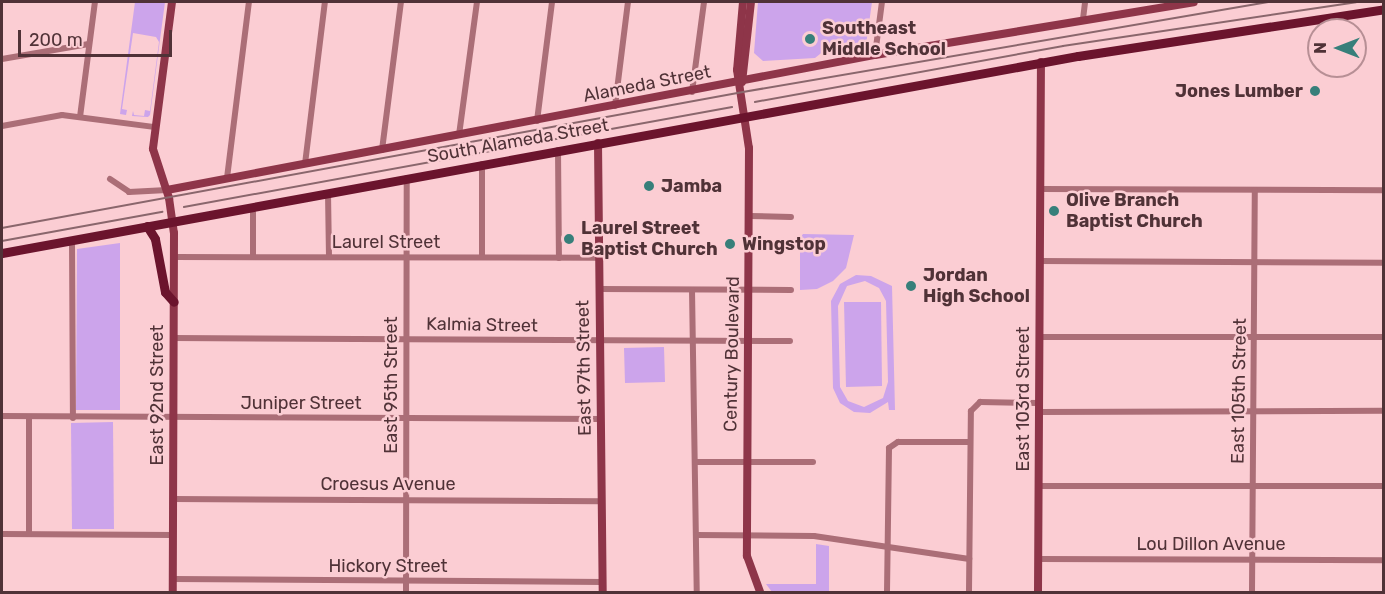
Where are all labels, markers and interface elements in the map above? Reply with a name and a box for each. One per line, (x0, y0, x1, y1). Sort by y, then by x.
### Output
scale bar (21, 18, 176, 56)
place label: Southeast Middle School (822, 18, 946, 60)
north arrow (1307, 18, 1367, 78)
text: 200 m (29, 29, 83, 51)
marker: Southeast Middle School (803, 32, 817, 46)
text: N (1311, 42, 1330, 54)
street label: Alameda Street (581, 61, 713, 107)
place label: Jones Lumber (1175, 80, 1303, 102)
marker: Jones Lumber (1308, 84, 1322, 98)
street label: South Alameda Street (425, 114, 611, 168)
place label: Jamba (661, 175, 722, 197)
marker: Jamba (642, 179, 656, 193)
place label: Olive Branch Baptist Church (1066, 190, 1203, 232)
marker: Olive Branch Baptist Church (1047, 204, 1061, 218)
place label: Laurel Street Baptist Church (581, 218, 718, 260)
street label: Laurel Street (332, 231, 440, 253)
marker: Laurel Street Baptist Church (562, 232, 576, 246)
place label: Wingstop (742, 233, 826, 255)
marker: Wingstop (723, 237, 737, 251)
place label: Jordan High School (923, 265, 1030, 308)
street label: Century Boulevard (720, 276, 744, 432)
marker: Jordan High School (904, 279, 918, 293)
street label: East 97th Street (572, 300, 596, 436)
street label: Kalmia Street (426, 313, 538, 337)
street label: East 95th Street (380, 316, 402, 454)
street label: East 105th Street (1227, 318, 1251, 464)
street label: East 92nd Street (146, 325, 168, 465)
street label: East 103rd Street (1012, 326, 1034, 472)
street label: Juniper Street (240, 392, 362, 414)
street label: Croesus Avenue (320, 473, 456, 495)
street label: Lou Dillon Avenue (1136, 533, 1286, 555)
street label: Hickory Street (328, 555, 448, 577)

